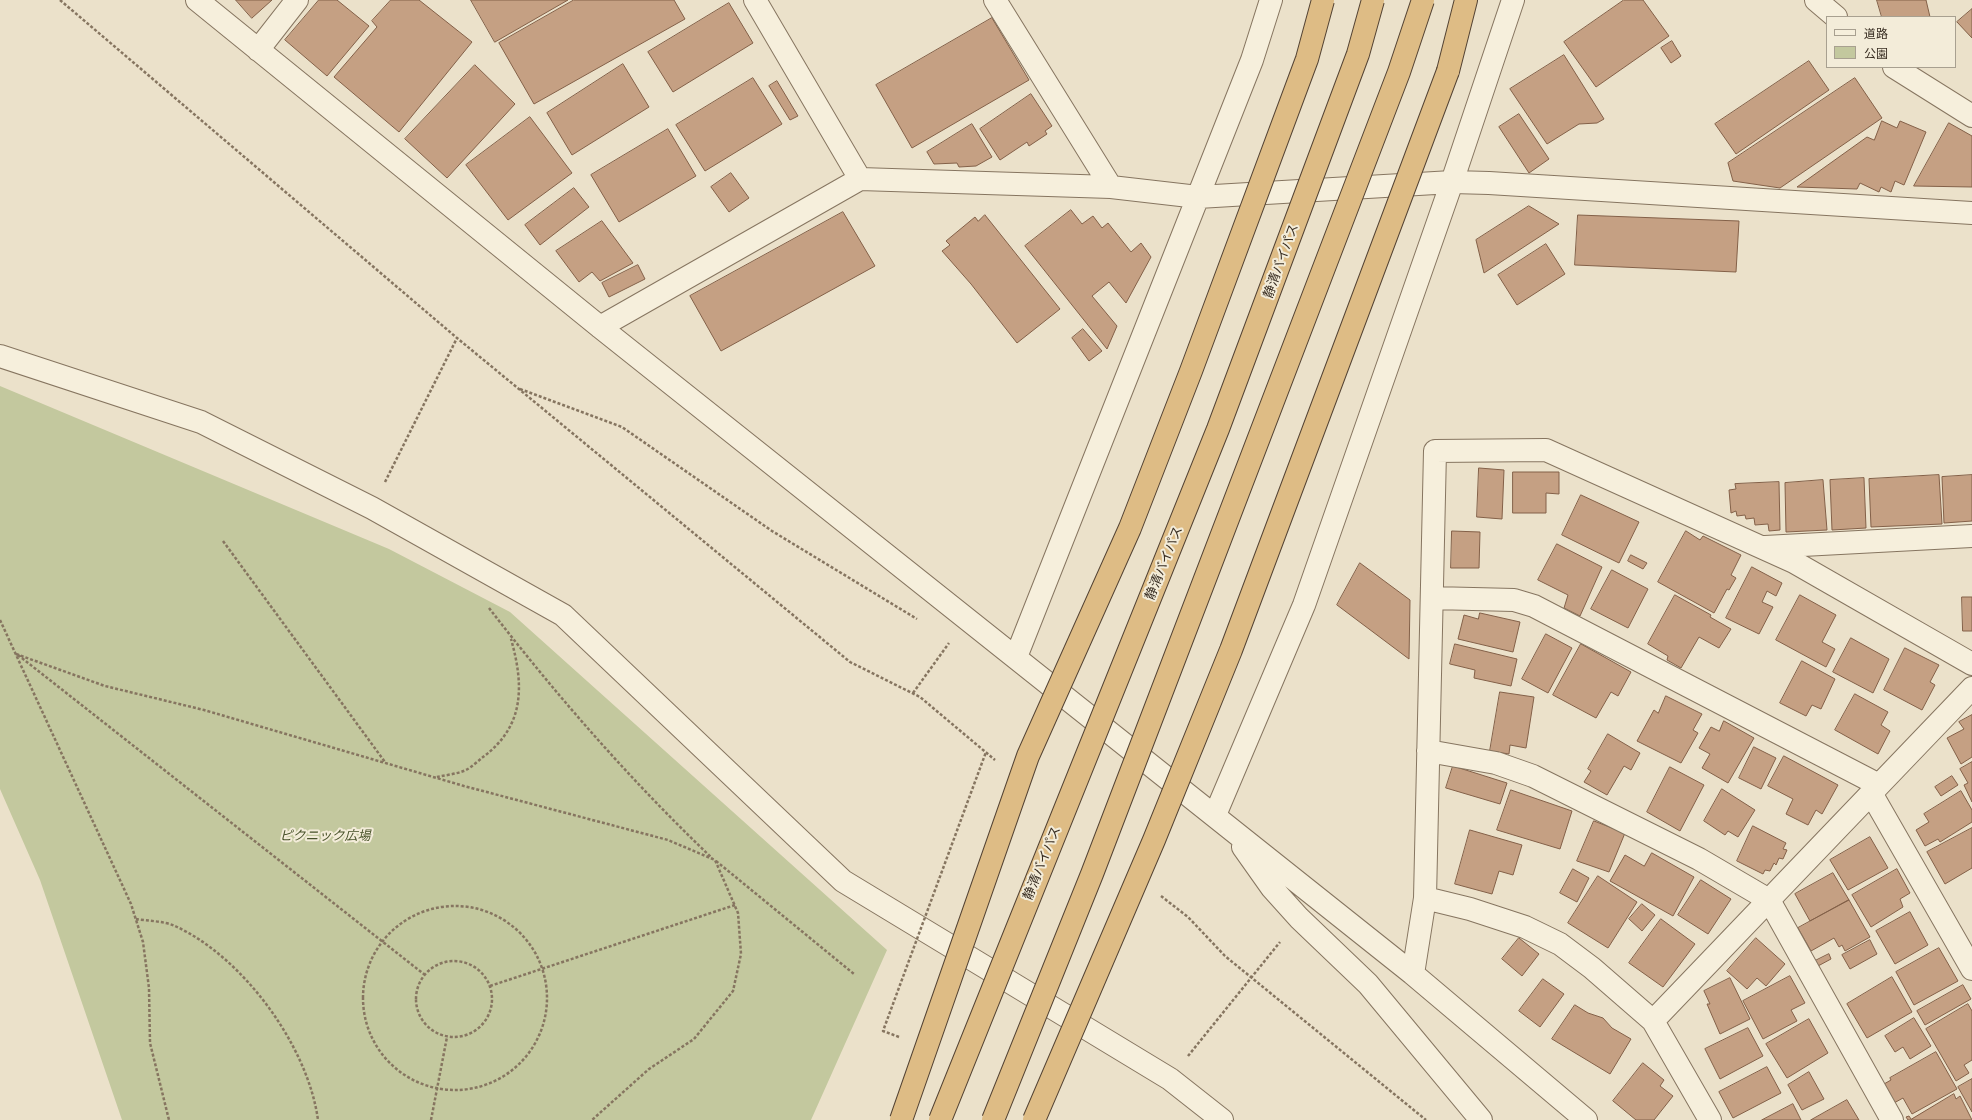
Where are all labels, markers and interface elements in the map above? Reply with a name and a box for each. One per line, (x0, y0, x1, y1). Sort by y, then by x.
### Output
legend (1826, 16, 1956, 68)
text: 道路 (1864, 27, 1888, 41)
text: 公園 (1864, 47, 1888, 61)
street label: 静清バイパス (1260, 222, 1302, 300)
street label: 静清バイパス (1142, 524, 1186, 602)
street label: 静清バイパス (1020, 824, 1064, 902)
park label: ピクニック広場 (280, 828, 370, 844)

